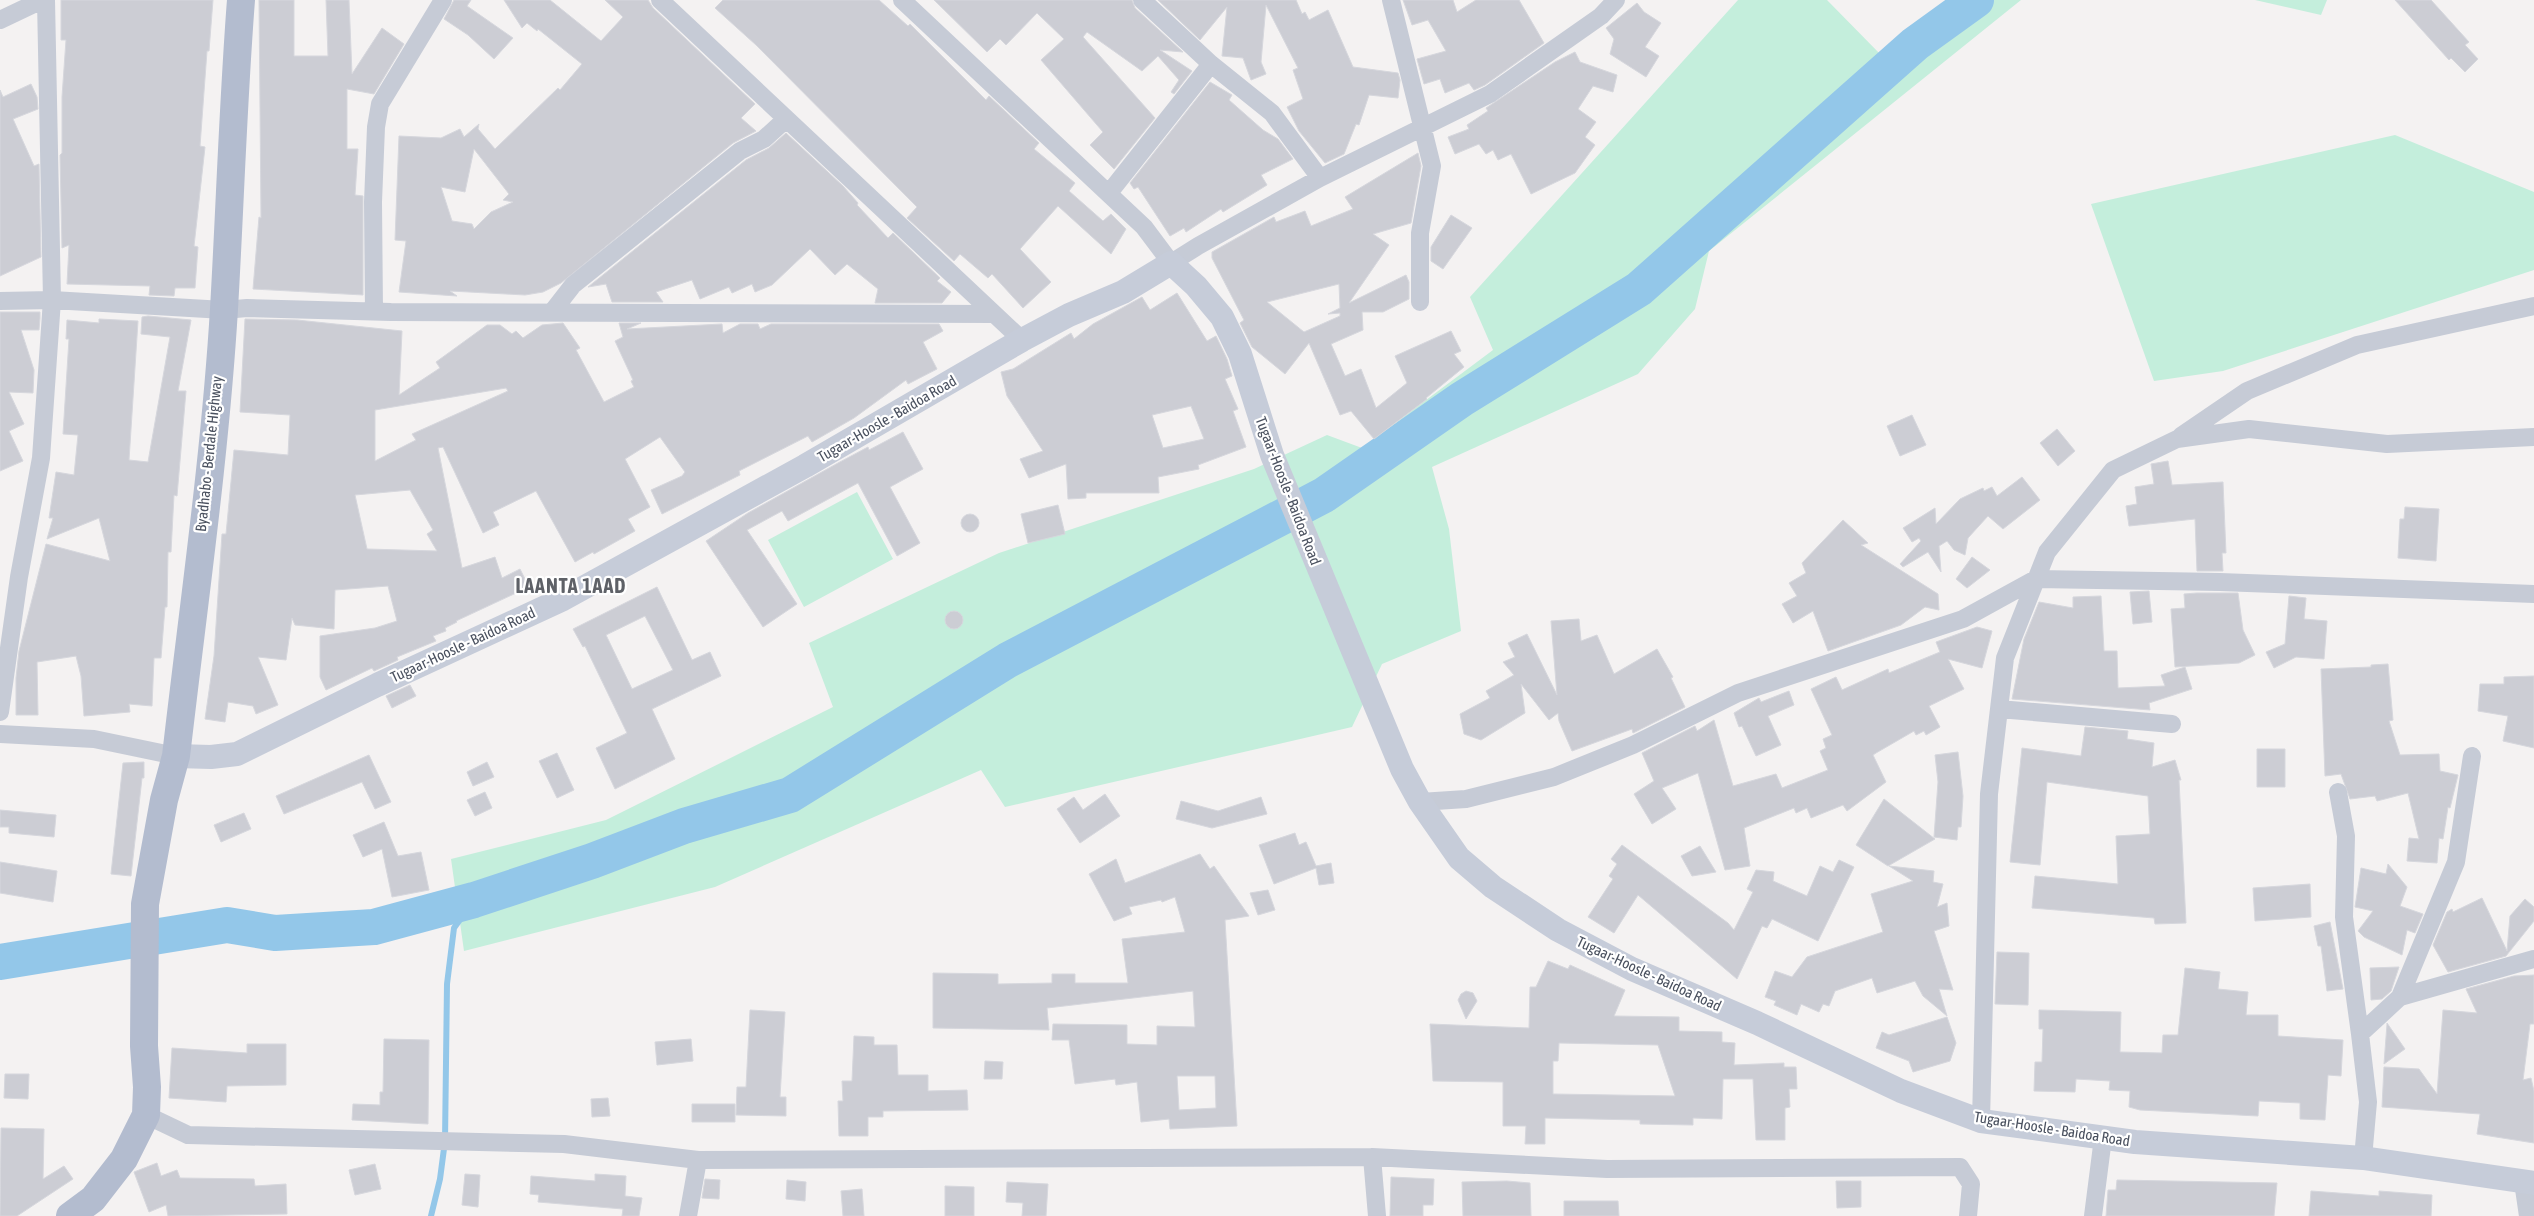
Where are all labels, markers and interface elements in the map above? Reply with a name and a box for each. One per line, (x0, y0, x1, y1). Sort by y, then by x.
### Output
street label: Tugaar-Hoosle - Baidoa Road (814, 372, 959, 465)
street label: Byadhabo - Berdale Highway (192, 375, 225, 533)
street label: Tugaar-Hoosle - Baidoa Road (1252, 414, 1325, 567)
district label: LAANTA 1AAD (516, 574, 626, 597)
street label: Tugaar-Hoosle - Baidoa Road (388, 604, 538, 685)
street label: Tugaar-Hoosle - Baidoa Road (1574, 933, 1724, 1014)
street label: Tugaar-Hoosle - Baidoa Road (1973, 1108, 2131, 1149)

